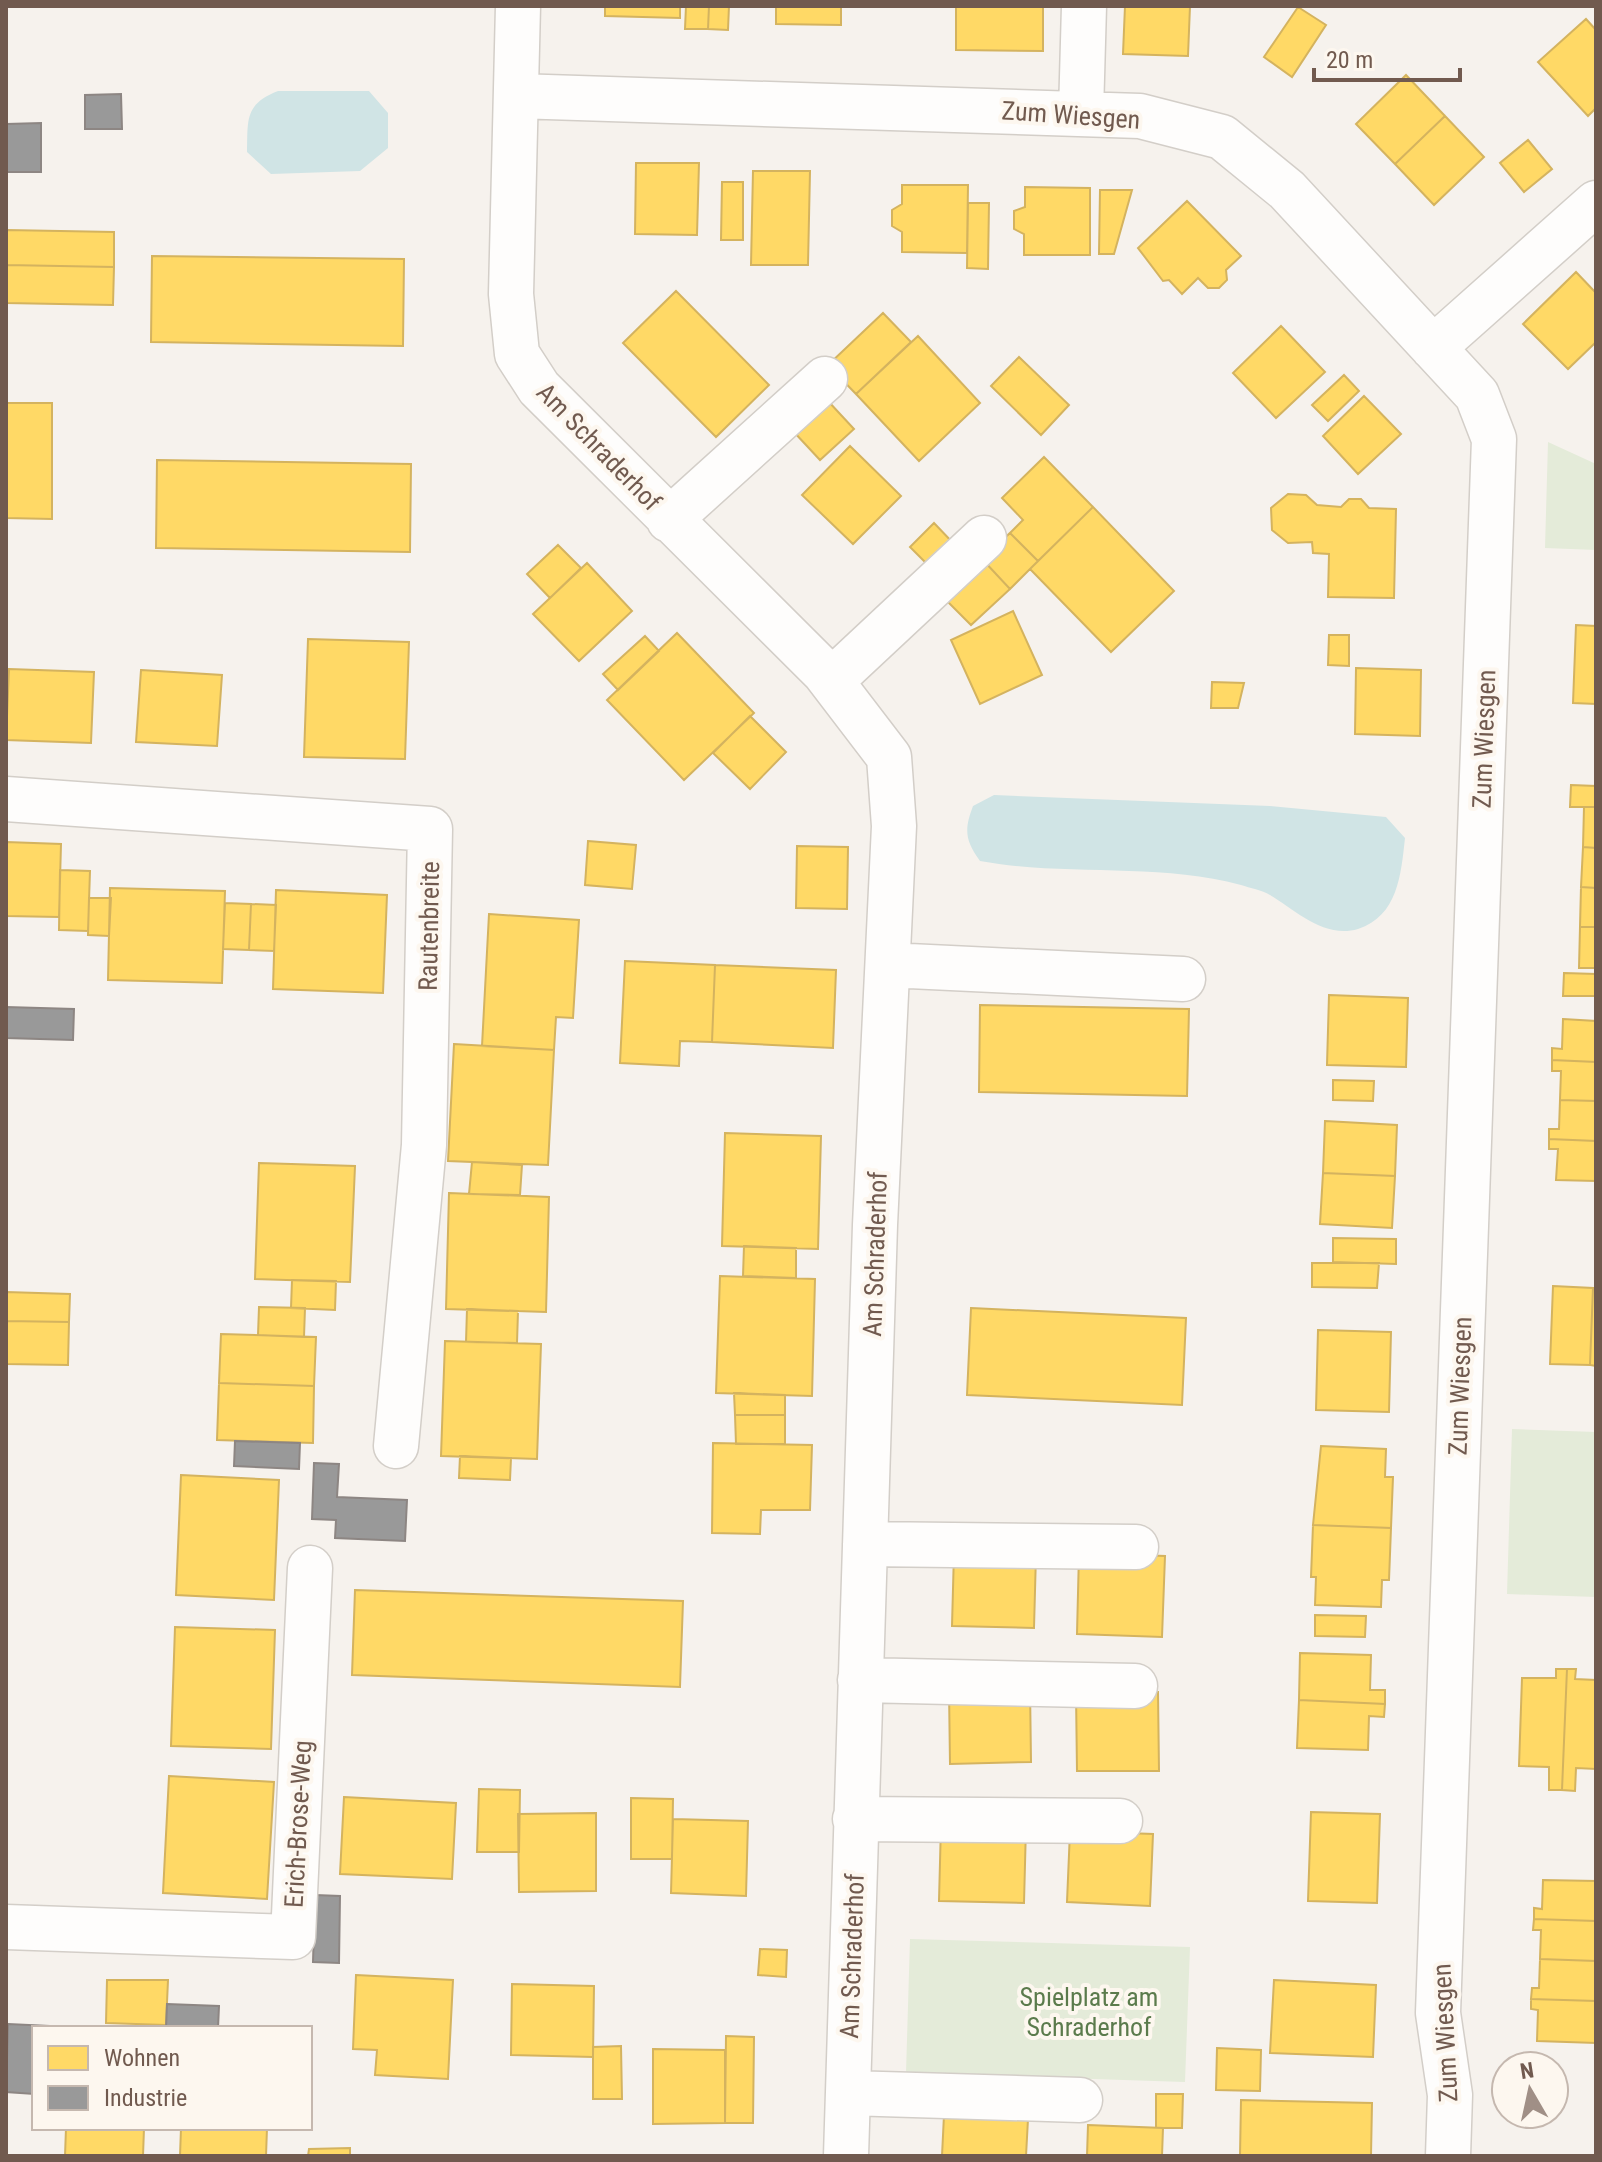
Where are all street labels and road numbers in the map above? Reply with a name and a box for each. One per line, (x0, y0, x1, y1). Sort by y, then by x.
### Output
street label: Zum Wiesgen (1001, 95, 1141, 135)
street label: Am Schraderhof (531, 377, 667, 517)
street label: Zum Wiesgen (1467, 669, 1501, 809)
street label: Rautenbreite (413, 861, 445, 991)
street label: Am Schraderhof (857, 1171, 893, 1337)
street label: Zum Wiesgen (1443, 1316, 1477, 1456)
street label: Erich-Brose-Weg (279, 1740, 317, 1908)
street label: Am Schraderhof (834, 1873, 870, 2039)
street label: Zum Wiesgen (1426, 1963, 1464, 2103)

